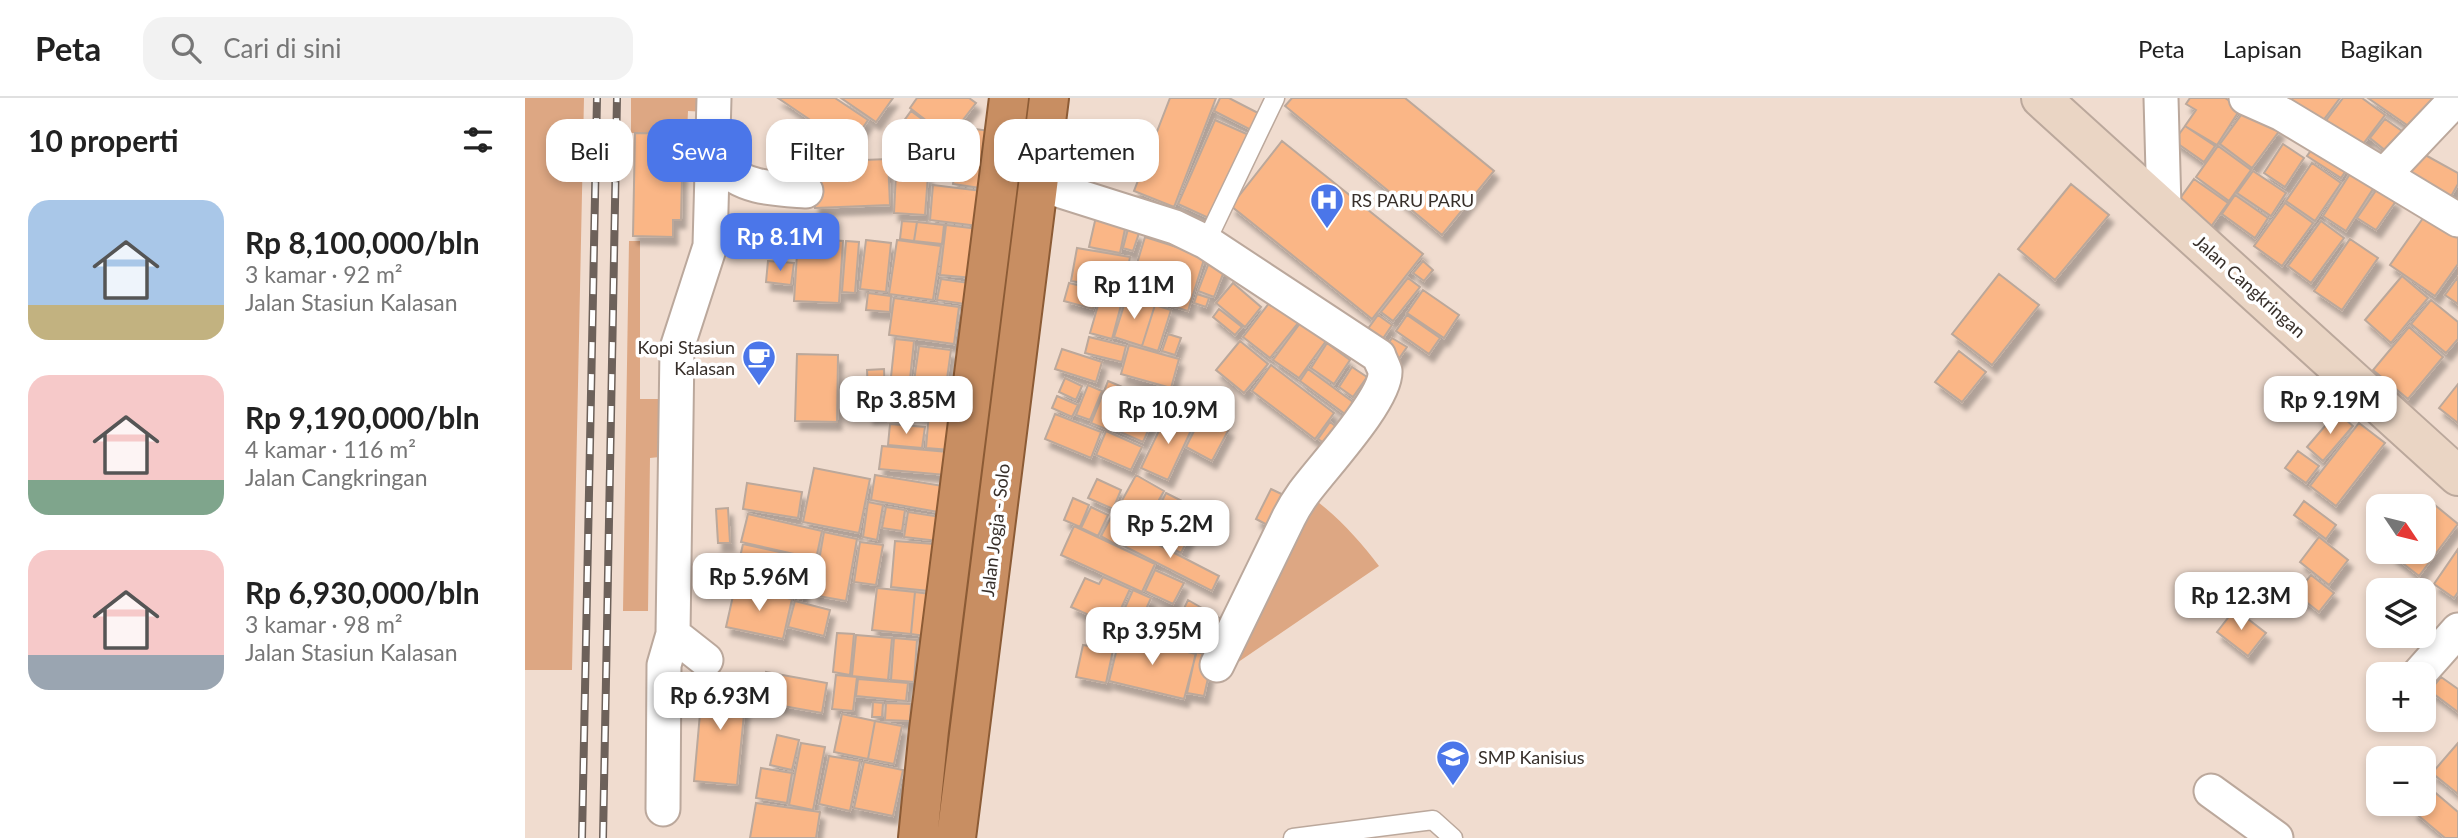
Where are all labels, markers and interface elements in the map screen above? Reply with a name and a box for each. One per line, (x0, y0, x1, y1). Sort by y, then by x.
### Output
search box (143, 17, 633, 80)
text: Peta (35, 28, 101, 68)
icon: search (167, 29, 205, 67)
text: Cari di sini (223, 32, 342, 64)
text: Peta (2138, 34, 2185, 63)
text: Lapisan (2223, 34, 2302, 63)
text: Bagikan (2340, 34, 2423, 63)
chip: Beli (546, 119, 633, 182)
chip: Sewa (647, 119, 752, 182)
chip: Filter (766, 119, 868, 182)
chip: Baru (882, 119, 980, 182)
chip: Apartemen (994, 119, 1159, 182)
icon: filters (459, 121, 497, 159)
text: 10 properti (28, 122, 179, 158)
hospital icon: RS PARU PARU (1308, 181, 1346, 230)
place label: RS PARU PARU (1351, 189, 1474, 211)
pin: Rp 8.1M (715, 214, 845, 273)
text: Rp 8.1M (736, 222, 824, 250)
text: Rp 8,100,000/bln (245, 224, 480, 260)
icon: home (84, 228, 168, 312)
street label: Jalan Cangkringan (2190, 230, 2310, 342)
text: 3 kamar · 92 m² (245, 260, 403, 288)
pin: Rp 11M (1077, 262, 1191, 321)
text: Rp 11M (1093, 270, 1175, 298)
text: Jalan Stasiun Kalasan (245, 288, 458, 316)
place label: Kopi Stasiun Kalasan (638, 336, 735, 379)
cafe icon: Kopi Stasiun Kalasan (740, 338, 778, 387)
pin: Rp 3.85M (834, 376, 978, 436)
pin: Rp 9.19M (2258, 376, 2402, 436)
text: Rp 3.85M (856, 385, 956, 413)
text: Rp 9.19M (2280, 385, 2380, 413)
pin: Rp 10.9M (1096, 386, 1240, 446)
text: Rp 10.9M (1118, 395, 1218, 423)
text: Rp 9,190,000/bln (245, 399, 480, 435)
icon: home (84, 403, 168, 487)
text: 4 kamar · 116 m² (245, 435, 416, 463)
street label: Jalan Jogja - Solo (976, 462, 1014, 598)
text: Jalan Cangkringan (245, 463, 428, 491)
north arrow (2366, 494, 2436, 564)
map controls (2366, 494, 2436, 816)
pin: Rp 5.2M (1105, 500, 1235, 560)
text: Rp 5.2M (1126, 509, 1214, 537)
pin: Rp 5.96M (687, 554, 831, 613)
text: Rp 5.96M (709, 562, 809, 590)
pin: Rp 12.3M (2169, 573, 2313, 632)
text: Rp 6,930,000/bln (245, 574, 480, 610)
icon: home (84, 578, 168, 662)
button: layers (2366, 578, 2436, 648)
text: Rp 12.3M (2191, 581, 2291, 609)
pin: Rp 3.95M (1080, 608, 1224, 667)
text: 3 kamar · 98 m² (245, 610, 403, 638)
text: Rp 3.95M (1102, 616, 1202, 644)
text: Jalan Stasiun Kalasan (245, 638, 458, 666)
button: + (2366, 662, 2436, 732)
pin: Rp 6.93M (648, 672, 792, 732)
text: Rp 6.93M (670, 681, 770, 709)
school or university icon: SMP Kanisius (1434, 738, 1472, 787)
place label: SMP Kanisius (1478, 746, 1585, 768)
button: − (2366, 746, 2436, 816)

